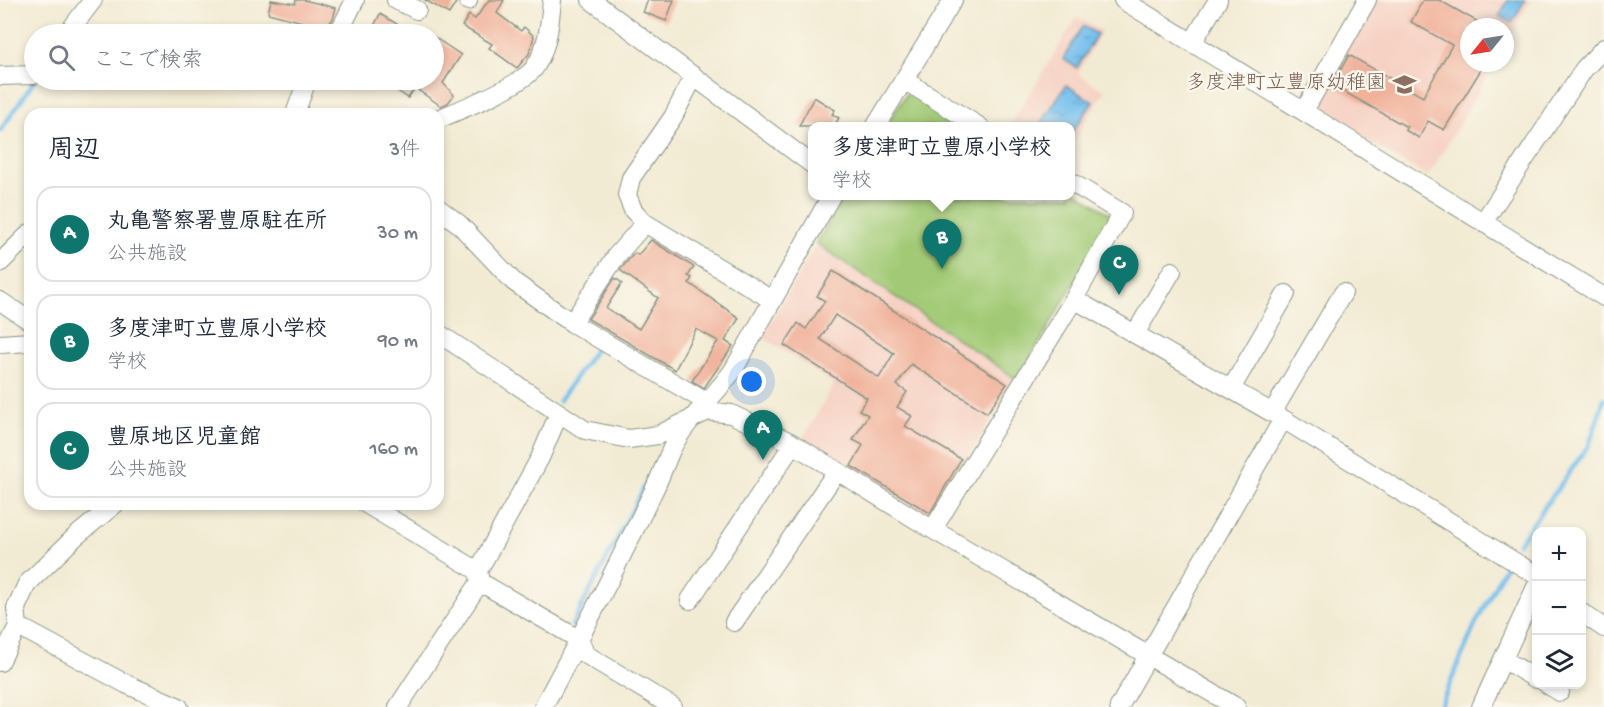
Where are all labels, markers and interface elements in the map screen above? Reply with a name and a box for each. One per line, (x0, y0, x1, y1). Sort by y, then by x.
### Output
north arrow (1460, 18, 1514, 72)
search box (24, 24, 444, 90)
icon: search (45, 41, 78, 74)
text: ここで検索 (93, 49, 203, 75)
place label: 多度津町立豊原幼稚園 (1186, 71, 1386, 96)
school or university icon: 多度津町立豊原幼稚園 (1391, 71, 1417, 97)
popup (808, 122, 1075, 200)
text: 周辺 (48, 137, 100, 168)
text: 多度津町立豊原小学校 (831, 137, 1052, 163)
text: 3件 (390, 140, 420, 163)
text: 学校 (831, 171, 871, 194)
text: 丸亀警察署豊原駐在所 (107, 210, 327, 236)
pin: B (922, 220, 962, 269)
text: A (64, 223, 75, 246)
text: 30 m (377, 223, 418, 246)
text: 公共施設 (107, 244, 187, 267)
pin: C (1100, 246, 1138, 295)
text: 多度津町立豊原小学校 (107, 318, 327, 344)
text: B (64, 331, 75, 354)
text: 90 m (378, 331, 418, 354)
text: 学校 (107, 352, 147, 375)
your location (737, 367, 766, 396)
pin: A (744, 410, 783, 460)
text: 豊原地区児童館 (107, 426, 261, 452)
text: C (64, 439, 75, 462)
text: 160 m (369, 439, 418, 462)
text: 公共施設 (107, 460, 187, 483)
map controls (1532, 527, 1586, 689)
button: + (1532, 527, 1586, 581)
button: − (1532, 581, 1586, 635)
button: layers (1532, 635, 1586, 689)

